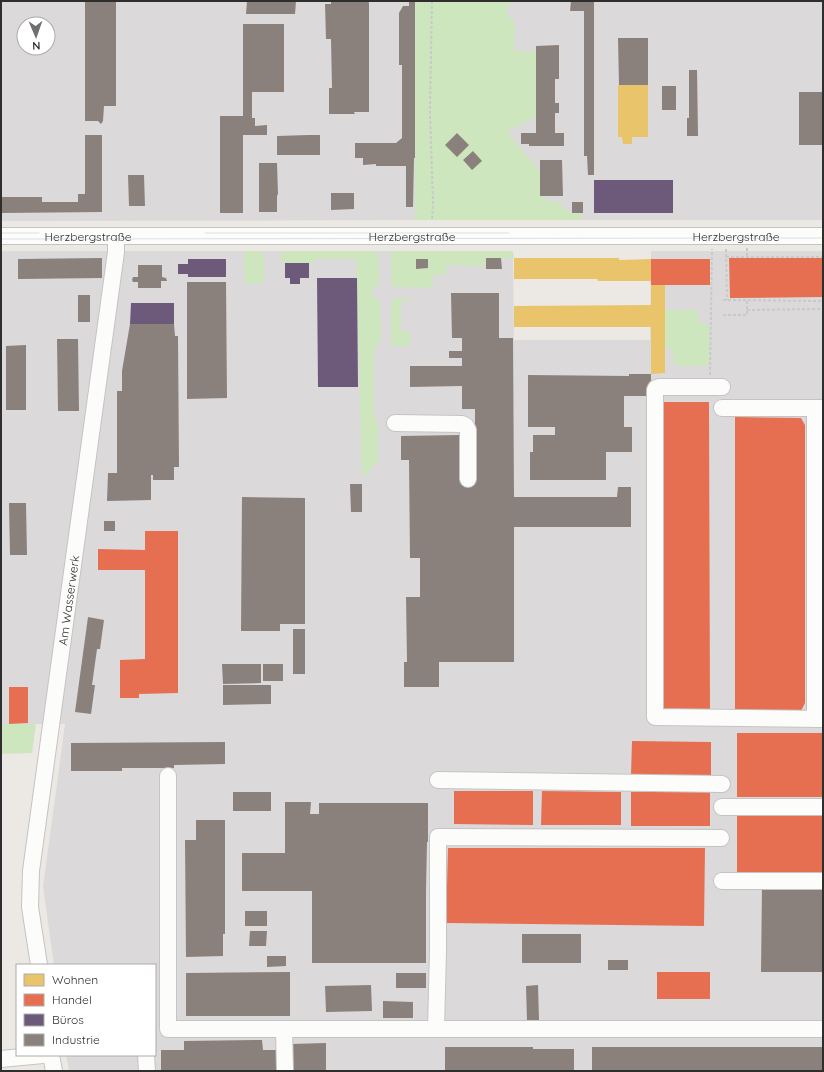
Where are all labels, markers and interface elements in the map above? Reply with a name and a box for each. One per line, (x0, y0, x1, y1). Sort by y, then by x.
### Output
north arrow (16, 16, 56, 56)
text: N (32, 39, 41, 53)
street label: Herzbergstraße (44, 229, 132, 244)
street label: Herzbergstraße (368, 229, 456, 244)
street label: Herzbergstraße (692, 229, 780, 244)
street label: Am Wasserwerk (55, 554, 82, 646)
legend (16, 964, 156, 1056)
text: Wohnen (52, 972, 98, 987)
text: Handel (52, 992, 92, 1007)
text: Büros (52, 1012, 84, 1027)
text: Industrie (52, 1032, 100, 1047)

